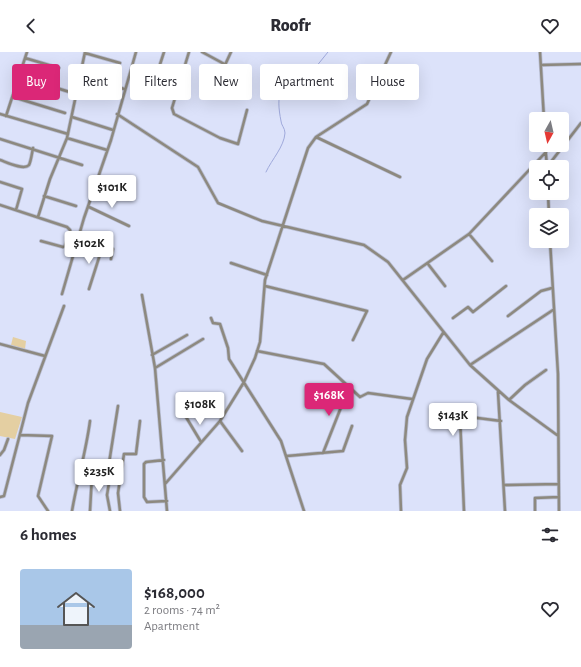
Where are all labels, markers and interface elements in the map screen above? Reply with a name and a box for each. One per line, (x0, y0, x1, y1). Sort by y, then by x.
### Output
icon: back (20, 15, 42, 37)
icon: heart (539, 15, 561, 37)
text: Roofr (270, 17, 311, 35)
chip: Buy (12, 64, 60, 100)
chip: Rent (68, 64, 122, 100)
chip: Filters (130, 64, 191, 100)
chip: New (199, 64, 252, 100)
chip: Apartment (260, 64, 348, 100)
chip: House (356, 64, 419, 100)
north arrow (529, 112, 569, 152)
map controls (529, 112, 569, 248)
button: locate (529, 160, 569, 200)
pin: $101K (84, 175, 140, 209)
text: $101K (97, 181, 127, 194)
button: layers (529, 208, 569, 248)
pin: $102K (61, 231, 117, 265)
text: $102K (73, 237, 105, 250)
pin: $168K (301, 383, 357, 417)
text: $168K (314, 389, 344, 402)
pin: $108K (172, 392, 228, 426)
text: $108K (184, 398, 216, 411)
pin: $143K (425, 403, 481, 437)
text: $143K (438, 409, 468, 422)
pin: $235K (71, 459, 127, 493)
text: $235K (84, 465, 114, 478)
icon: filters (539, 524, 561, 546)
text: 6 homes (20, 526, 76, 543)
text: $168,000 (144, 584, 205, 601)
icon: home (52, 585, 100, 633)
icon: heart (539, 598, 561, 620)
text: 2 rooms · 74 m² (144, 604, 220, 617)
text: Apartment (144, 620, 199, 633)

